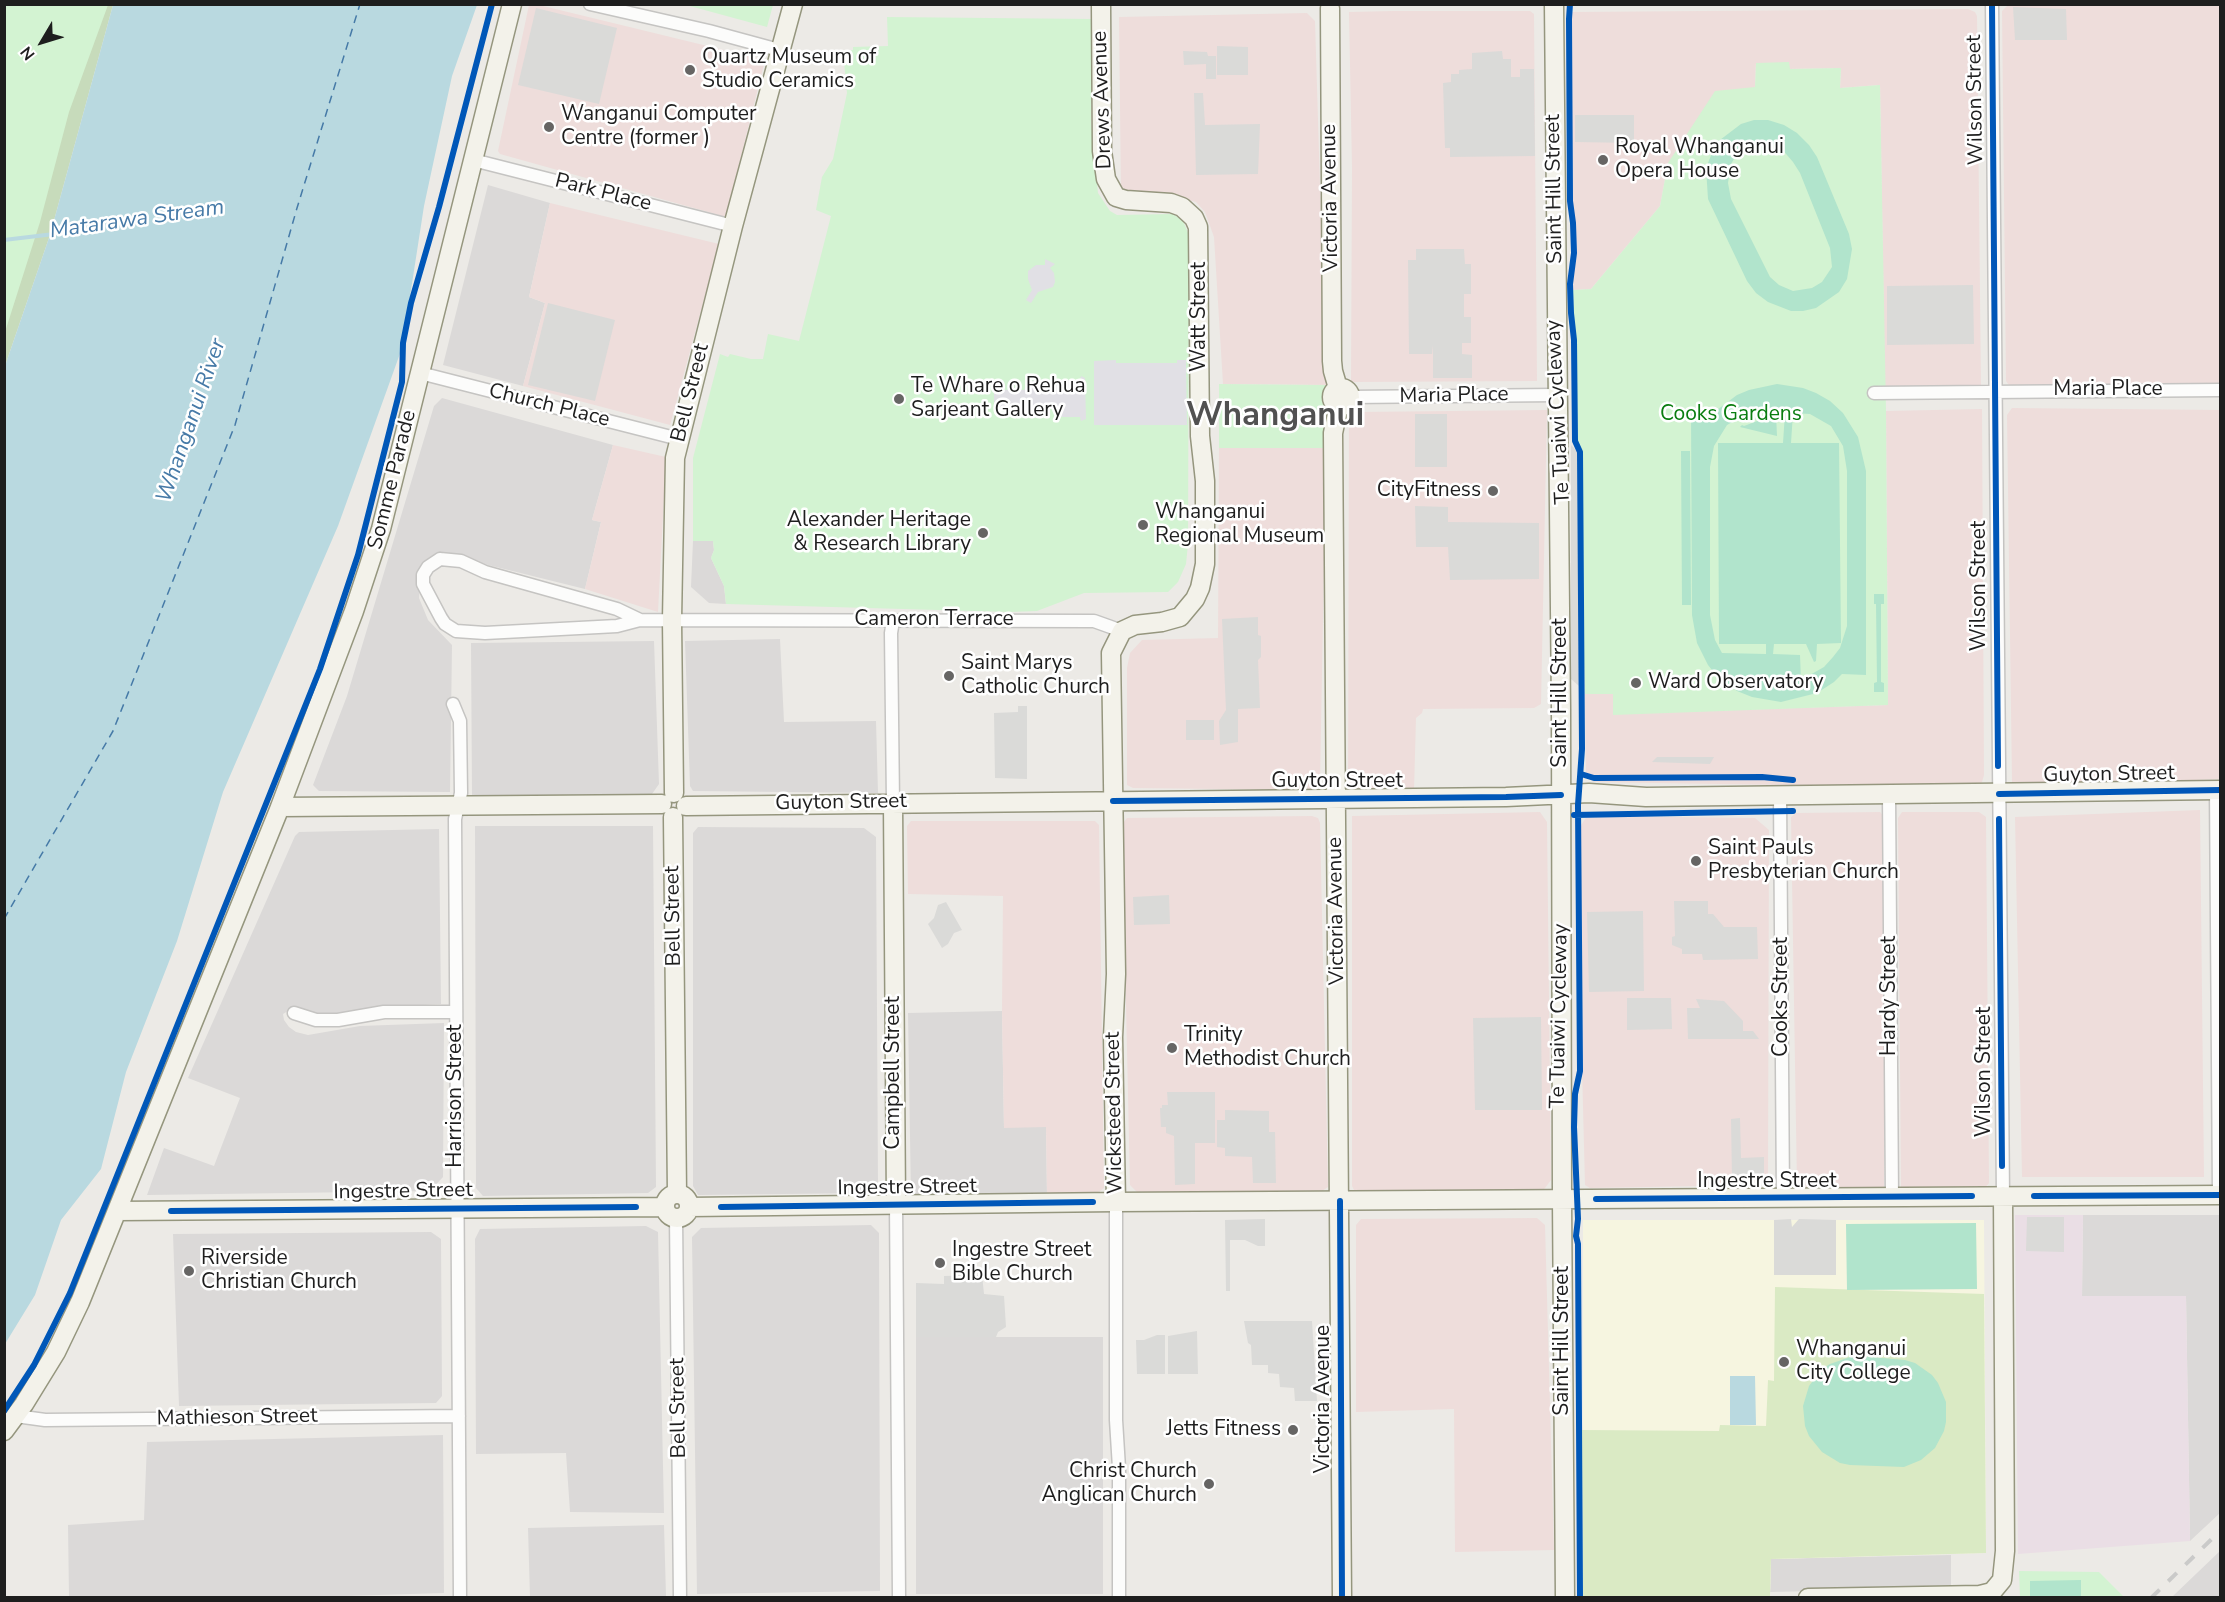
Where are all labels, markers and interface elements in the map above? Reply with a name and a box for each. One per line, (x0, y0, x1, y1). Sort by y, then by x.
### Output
north arrow (12, 12, 72, 72)
street label: Drews Avenue (1088, 30, 1118, 170)
street label: Wilson Street (1962, 35, 1990, 165)
text: N (15, 42, 40, 65)
place label: Quartz Museum of Studio Ceramics (702, 45, 876, 95)
marker: Quartz Museum of Studio Ceramics (683, 63, 697, 77)
place label: Wanganui Computer Centre (former ) (561, 102, 756, 152)
street label: Saint Hill Street (1541, 114, 1569, 264)
marker: Wanganui Computer Centre (former ) (542, 120, 556, 134)
street label: Victoria Avenue (1317, 124, 1345, 272)
place label: Royal Whanganui Opera House (1615, 135, 1784, 185)
marker: Royal Whanganui Opera House (1596, 153, 1610, 167)
street label: Park Place (552, 169, 654, 217)
water label: Matarawa Stream (48, 195, 226, 245)
street label: Watt Street (1187, 262, 1213, 372)
street label: Te Tuaiwi Cycleway (1542, 319, 1576, 505)
water label: Whanganui River (152, 336, 232, 506)
street label: Bell Street (667, 341, 715, 445)
place label: Te Whare o Rehua Sarjeant Gallery (911, 374, 1086, 424)
street label: Maria Place (2053, 377, 2163, 403)
street label: Church Place (486, 379, 612, 433)
street label: Maria Place (1399, 382, 1509, 410)
marker: Te Whare o Rehua Sarjeant Gallery (892, 392, 906, 406)
district label: Whanganui (1186, 397, 1364, 437)
park label: Cooks Gardens (1660, 402, 1802, 428)
street label: Somme Parade (363, 408, 423, 552)
place label: CityFitness (1377, 478, 1481, 504)
marker: CityFitness (1486, 484, 1500, 498)
place label: Whanganui Regional Museum (1155, 500, 1324, 550)
place label: Alexander Heritage & Research Library (787, 508, 971, 558)
marker: Whanganui Regional Museum (1136, 518, 1150, 532)
street label: Wilson Street (1967, 521, 1993, 651)
marker: Alexander Heritage & Research Library (976, 526, 990, 540)
street label: Cameron Terrace (854, 607, 1014, 633)
street label: Saint Hill Street (1548, 618, 1574, 768)
place label: Saint Marys Catholic Church (961, 651, 1110, 701)
marker: Saint Marys Catholic Church (942, 669, 956, 683)
place label: Ward Observatory (1648, 670, 1823, 696)
marker: Ward Observatory (1629, 676, 1643, 690)
street label: Guyton Street (2043, 761, 2175, 789)
street label: Guyton Street (1271, 769, 1403, 795)
street label: Guyton Street (775, 789, 907, 817)
place label: Saint Pauls Presbyterian Church (1708, 836, 1899, 886)
street label: Victoria Avenue (1323, 837, 1351, 985)
marker: Saint Pauls Presbyterian Church (1689, 854, 1703, 868)
street label: Bell Street (661, 866, 687, 966)
street label: Te Tuaiwi Cycleway (1546, 923, 1574, 1109)
street label: Hardy Street (1877, 936, 1903, 1056)
street label: Cooks Street (1769, 937, 1795, 1057)
street label: Campbell Street (881, 996, 907, 1150)
street label: Wilson Street (1972, 1007, 1998, 1137)
place label: Trinity Methodist Church (1184, 1023, 1351, 1073)
street label: Harrison Street (443, 1024, 469, 1168)
street label: Wicksteed Street (1101, 1032, 1129, 1194)
marker: Trinity Methodist Church (1165, 1041, 1179, 1055)
street label: Ingestre Street (1697, 1169, 1837, 1195)
street label: Ingestre Street (837, 1174, 977, 1202)
street label: Ingestre Street (333, 1178, 473, 1206)
place label: Ingestre Street Bible Church (952, 1238, 1091, 1288)
place label: Riverside Christian Church (201, 1246, 357, 1296)
marker: Ingestre Street Bible Church (933, 1256, 947, 1270)
marker: Riverside Christian Church (182, 1264, 196, 1278)
street label: Saint Hill Street (1550, 1266, 1576, 1416)
street label: Victoria Avenue (1311, 1325, 1337, 1473)
place label: Whanganui City College (1796, 1337, 1911, 1387)
marker: Whanganui City College (1777, 1355, 1791, 1369)
street label: Bell Street (666, 1358, 692, 1458)
street label: Mathieson Street (156, 1404, 318, 1432)
place label: Jetts Fitness (1166, 1417, 1281, 1443)
marker: Jetts Fitness (1286, 1423, 1300, 1437)
place label: Christ Church Anglican Church (1041, 1459, 1197, 1509)
marker: Christ Church Anglican Church (1202, 1477, 1216, 1491)

